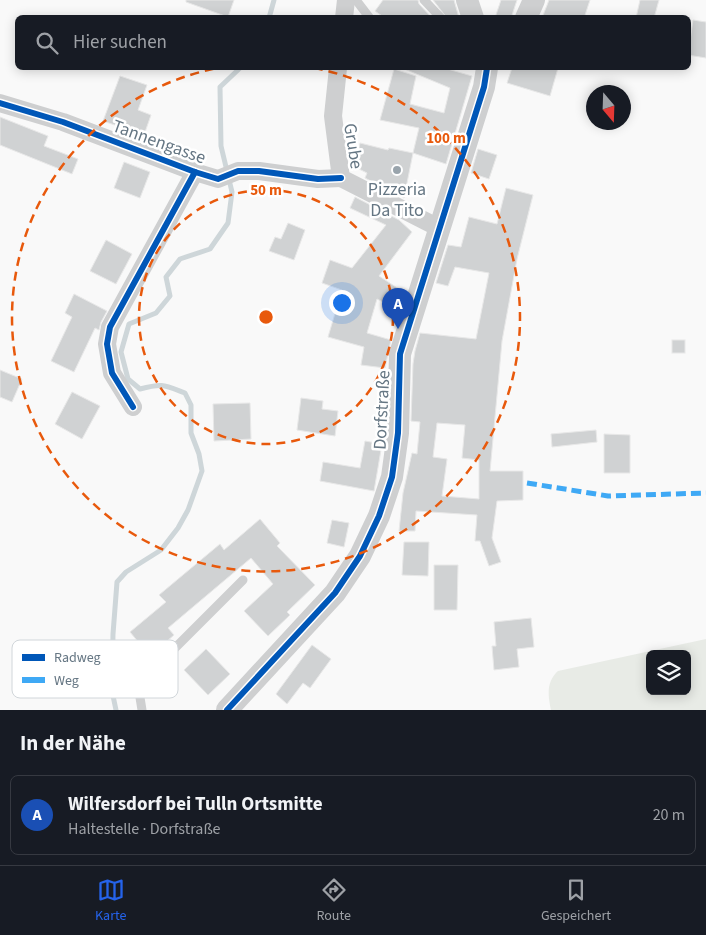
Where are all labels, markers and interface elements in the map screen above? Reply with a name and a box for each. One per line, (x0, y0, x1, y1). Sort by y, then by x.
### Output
search box (15, 15, 691, 70)
icon: search (33, 29, 61, 57)
text: Hier suchen (73, 29, 167, 56)
north arrow (586, 85, 631, 130)
street label: Tannengasse (109, 114, 209, 170)
street label: Grube (337, 121, 369, 171)
text: 100 m (426, 128, 466, 149)
marker: Pizzeria Da Tito (391, 164, 403, 176)
place label: Pizzeria Da Tito (368, 177, 426, 223)
text: 50 m (250, 180, 282, 201)
pin: A (382, 288, 414, 329)
your location (329, 290, 355, 316)
centre of rings (257, 308, 275, 326)
street label: Dorfstraße (367, 369, 397, 450)
legend (12, 640, 178, 698)
text: Radweg (54, 648, 101, 668)
map controls (646, 650, 691, 695)
button: layers (646, 650, 691, 695)
text: Weg (54, 671, 79, 691)
text: In der Nähe (20, 728, 126, 758)
text: Wilfersdorf bei Tulln Ortsmitte (68, 791, 322, 818)
text: A (32, 804, 42, 826)
text: 20 m (653, 804, 685, 826)
text: Haltestelle · Dorfstraße (68, 818, 221, 840)
tab: Karte (95, 876, 126, 926)
tab: Route (316, 876, 351, 926)
tab: Gespeichert (541, 876, 611, 926)

